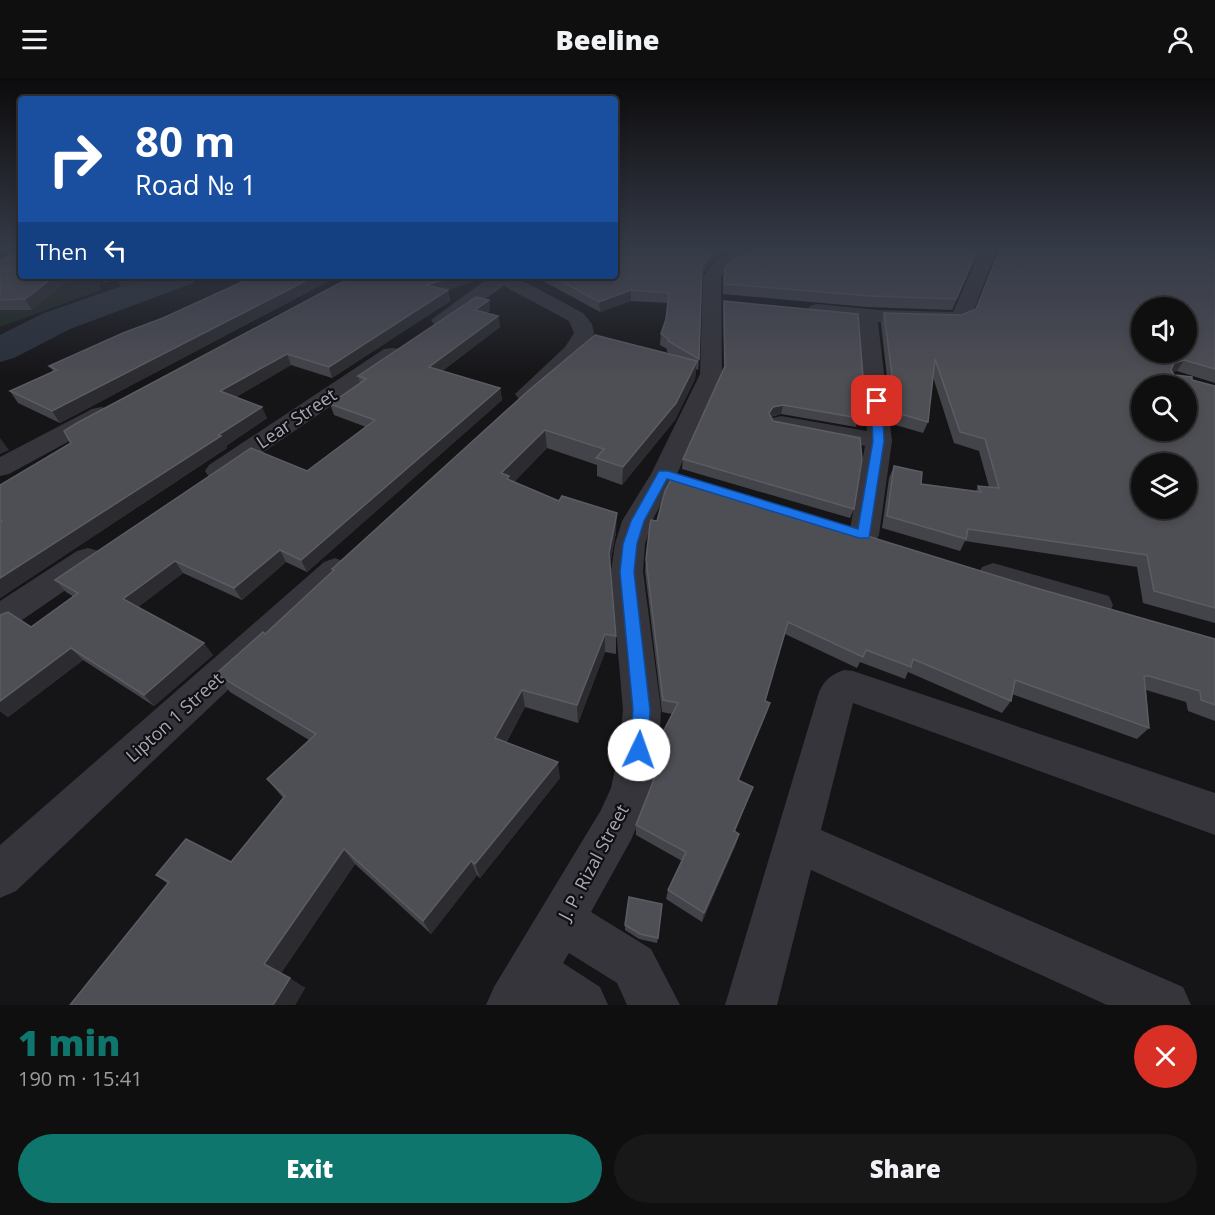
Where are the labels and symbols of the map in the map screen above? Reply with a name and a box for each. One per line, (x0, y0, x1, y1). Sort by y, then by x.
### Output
pin (851, 375, 902, 426)
street label: Lear Street (251, 382, 341, 454)
street label: Lipton 1 Street (120, 667, 228, 767)
position arrow (607, 718, 671, 782)
street label: J. P. Rizal Street (551, 800, 634, 926)

